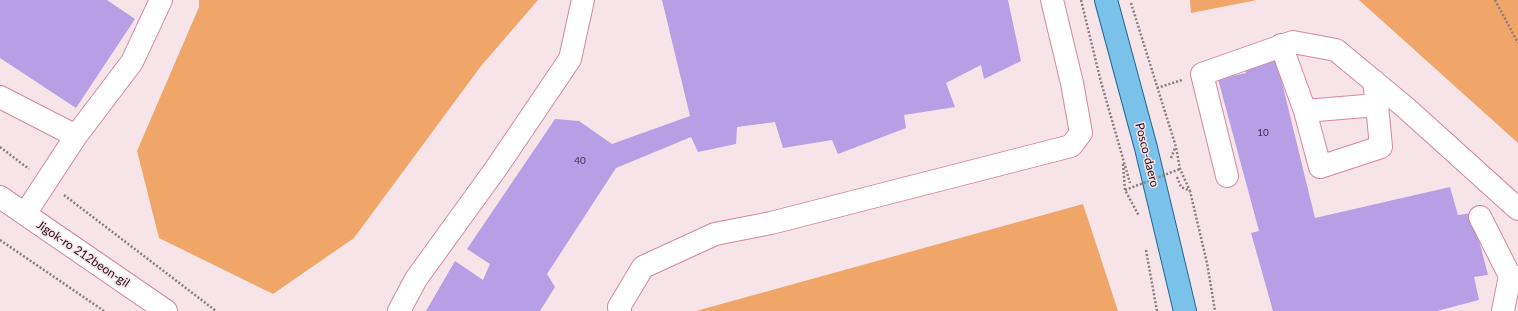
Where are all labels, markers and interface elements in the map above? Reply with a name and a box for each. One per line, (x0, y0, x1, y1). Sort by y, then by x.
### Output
street label: Posco-daero (1132, 121, 1162, 189)
house number: 10 (1257, 127, 1269, 139)
house number: 40 (574, 155, 586, 167)
street label: Jigok-ro 212beon-gil (34, 218, 132, 290)

